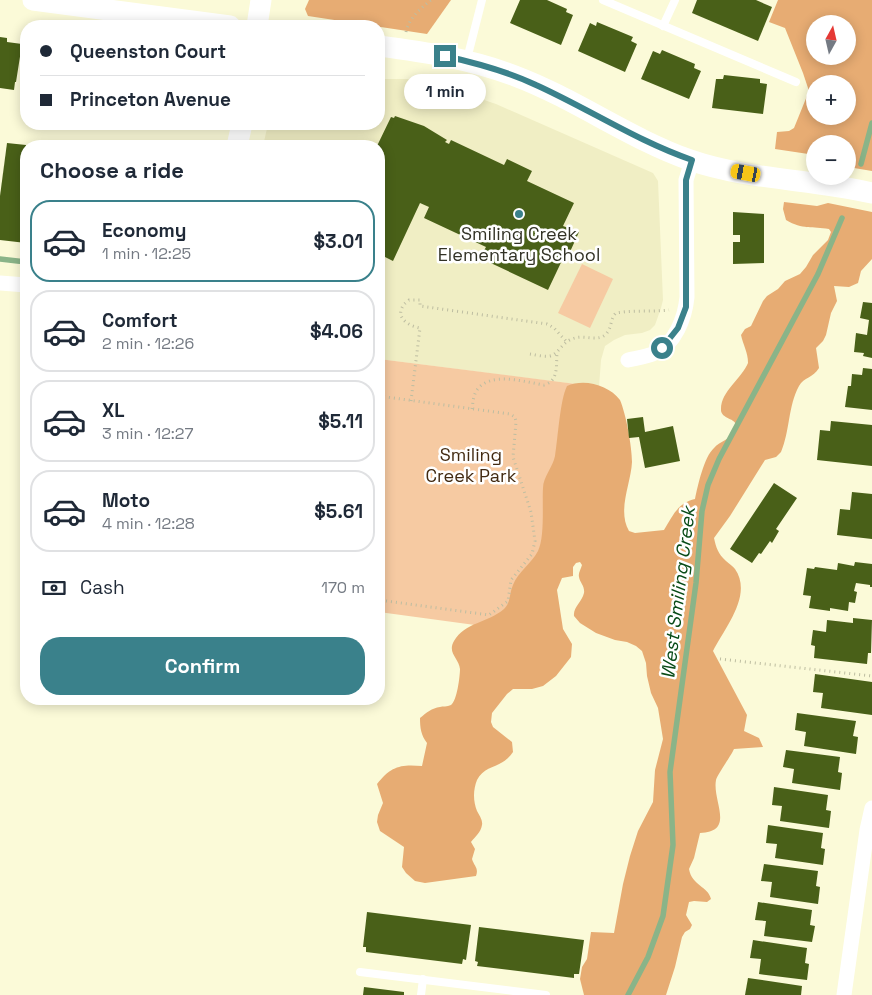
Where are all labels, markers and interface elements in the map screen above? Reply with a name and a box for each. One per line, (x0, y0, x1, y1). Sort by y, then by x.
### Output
north arrow (806, 15, 856, 65)
map controls (806, 15, 856, 185)
text: Queenston Court (70, 39, 226, 64)
route end (434, 45, 456, 67)
callout: 1 min (404, 74, 486, 108)
button: + (806, 75, 856, 125)
text: 1 min (425, 81, 465, 102)
text: Princeton Avenue (70, 87, 231, 112)
button: − (806, 135, 856, 185)
text: Choose a ride (40, 156, 184, 184)
car (729, 163, 762, 183)
marker: Smiling Creek Elementary School (513, 208, 525, 220)
text: Economy (102, 218, 186, 243)
icon: car (42, 219, 87, 264)
place label: Smiling Creek Elementary School (438, 222, 600, 266)
text: $3.01 (314, 229, 363, 254)
text: 1 min · 12:25 (102, 243, 191, 264)
text: Comfort (102, 308, 178, 333)
icon: car (42, 309, 87, 354)
text: $4.06 (310, 319, 363, 344)
text: 2 min · 12:26 (102, 333, 194, 354)
route start (651, 337, 673, 359)
text: XL (102, 398, 125, 423)
icon: car (42, 399, 87, 444)
text: $5.11 (318, 409, 363, 434)
text: 3 min · 12:27 (102, 423, 193, 444)
park label: Smiling Creek Park (425, 443, 517, 487)
text: Moto (102, 488, 150, 513)
icon: car (42, 489, 87, 534)
text: $5.61 (314, 499, 363, 524)
water label: West Smiling Creek (655, 503, 701, 681)
text: 4 min · 12:28 (102, 513, 195, 534)
icon: cash (40, 574, 68, 602)
text: Cash (80, 575, 125, 600)
text: 170 m (321, 577, 365, 598)
button: Confirm (40, 637, 365, 695)

